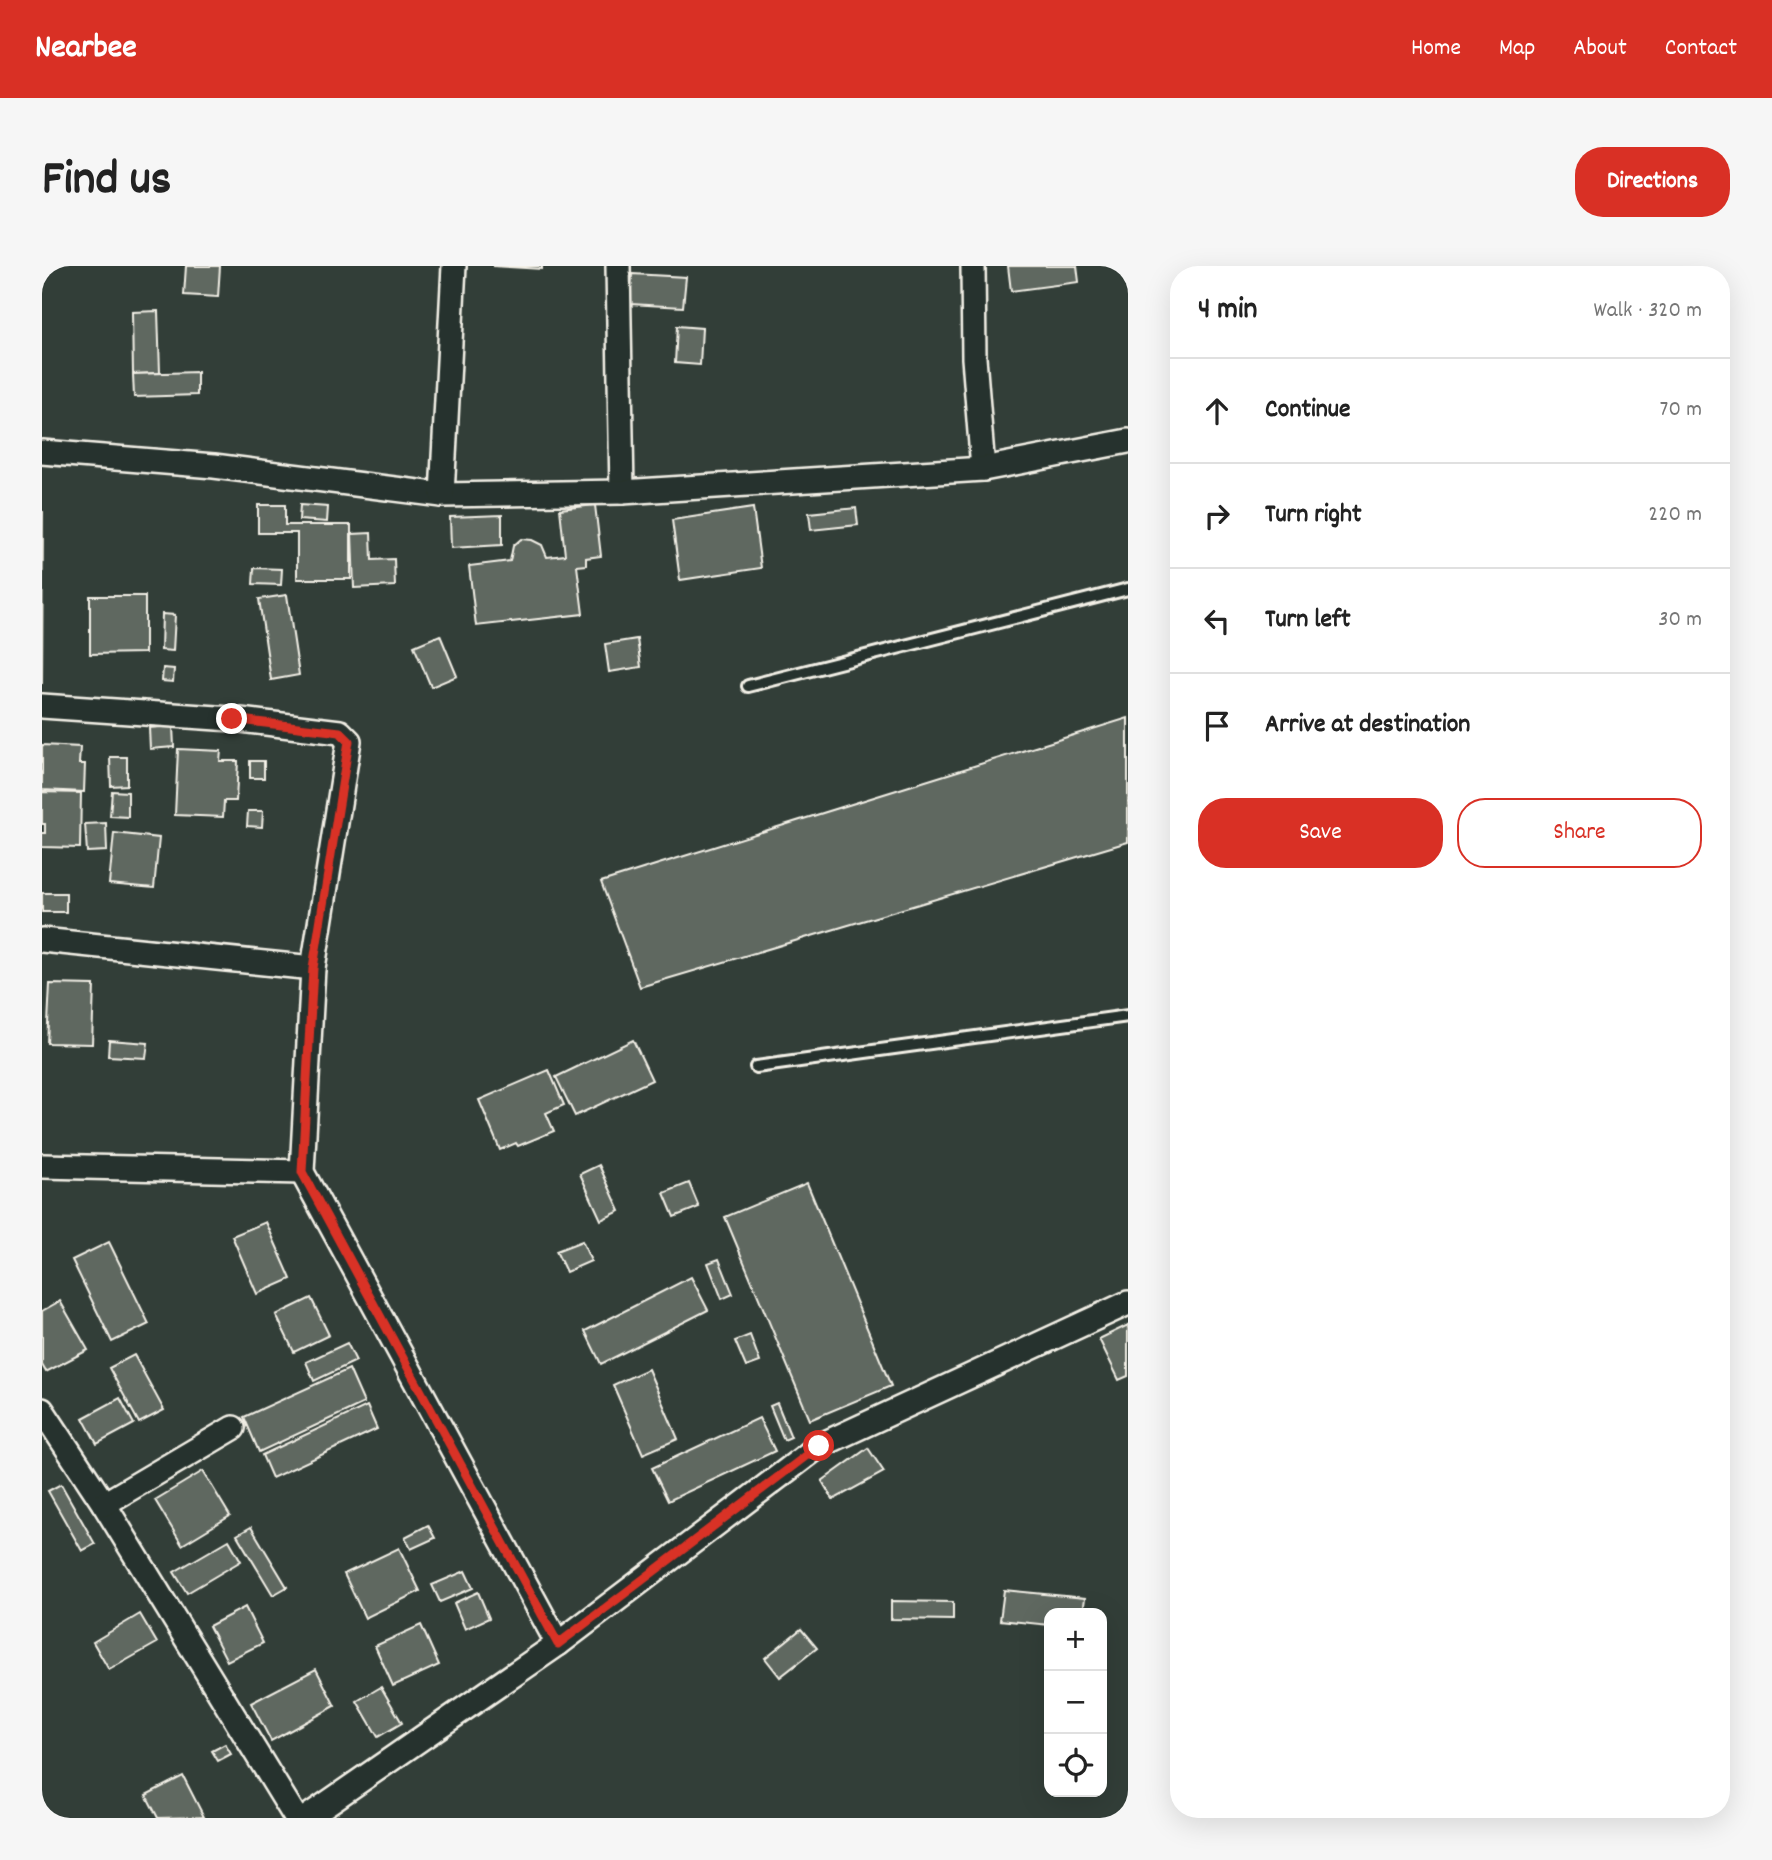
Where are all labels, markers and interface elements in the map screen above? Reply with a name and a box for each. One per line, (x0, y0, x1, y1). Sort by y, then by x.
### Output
text: Nearbee (35, 26, 137, 73)
text: Home (1411, 32, 1461, 66)
text: Map (1499, 32, 1535, 66)
text: About (1573, 32, 1627, 66)
text: Contact (1665, 32, 1737, 66)
text: Find us (42, 147, 171, 217)
button: Directions (1575, 147, 1730, 217)
text: 4 min (1198, 290, 1257, 333)
text: Walk · 320 m (1593, 295, 1702, 328)
icon: ahead (1198, 392, 1236, 430)
text: Continue (1265, 392, 1350, 429)
text: 70 m (1660, 394, 1702, 427)
icon: right (1198, 497, 1236, 535)
text: Turn right (1265, 497, 1362, 534)
text: 220 m (1648, 499, 1702, 532)
icon: left (1198, 602, 1236, 640)
text: Turn left (1265, 602, 1351, 639)
text: 30 m (1658, 604, 1702, 637)
route end (216, 703, 247, 734)
icon: arrive (1198, 707, 1236, 745)
text: Arrive at destination (1265, 707, 1470, 744)
button: Save (1198, 798, 1443, 868)
button: Share (1457, 798, 1702, 868)
route start (803, 1430, 834, 1461)
map controls (1044, 1608, 1107, 1797)
button: + (1044, 1608, 1107, 1671)
button: − (1044, 1671, 1107, 1734)
button: locate (1044, 1734, 1107, 1797)

